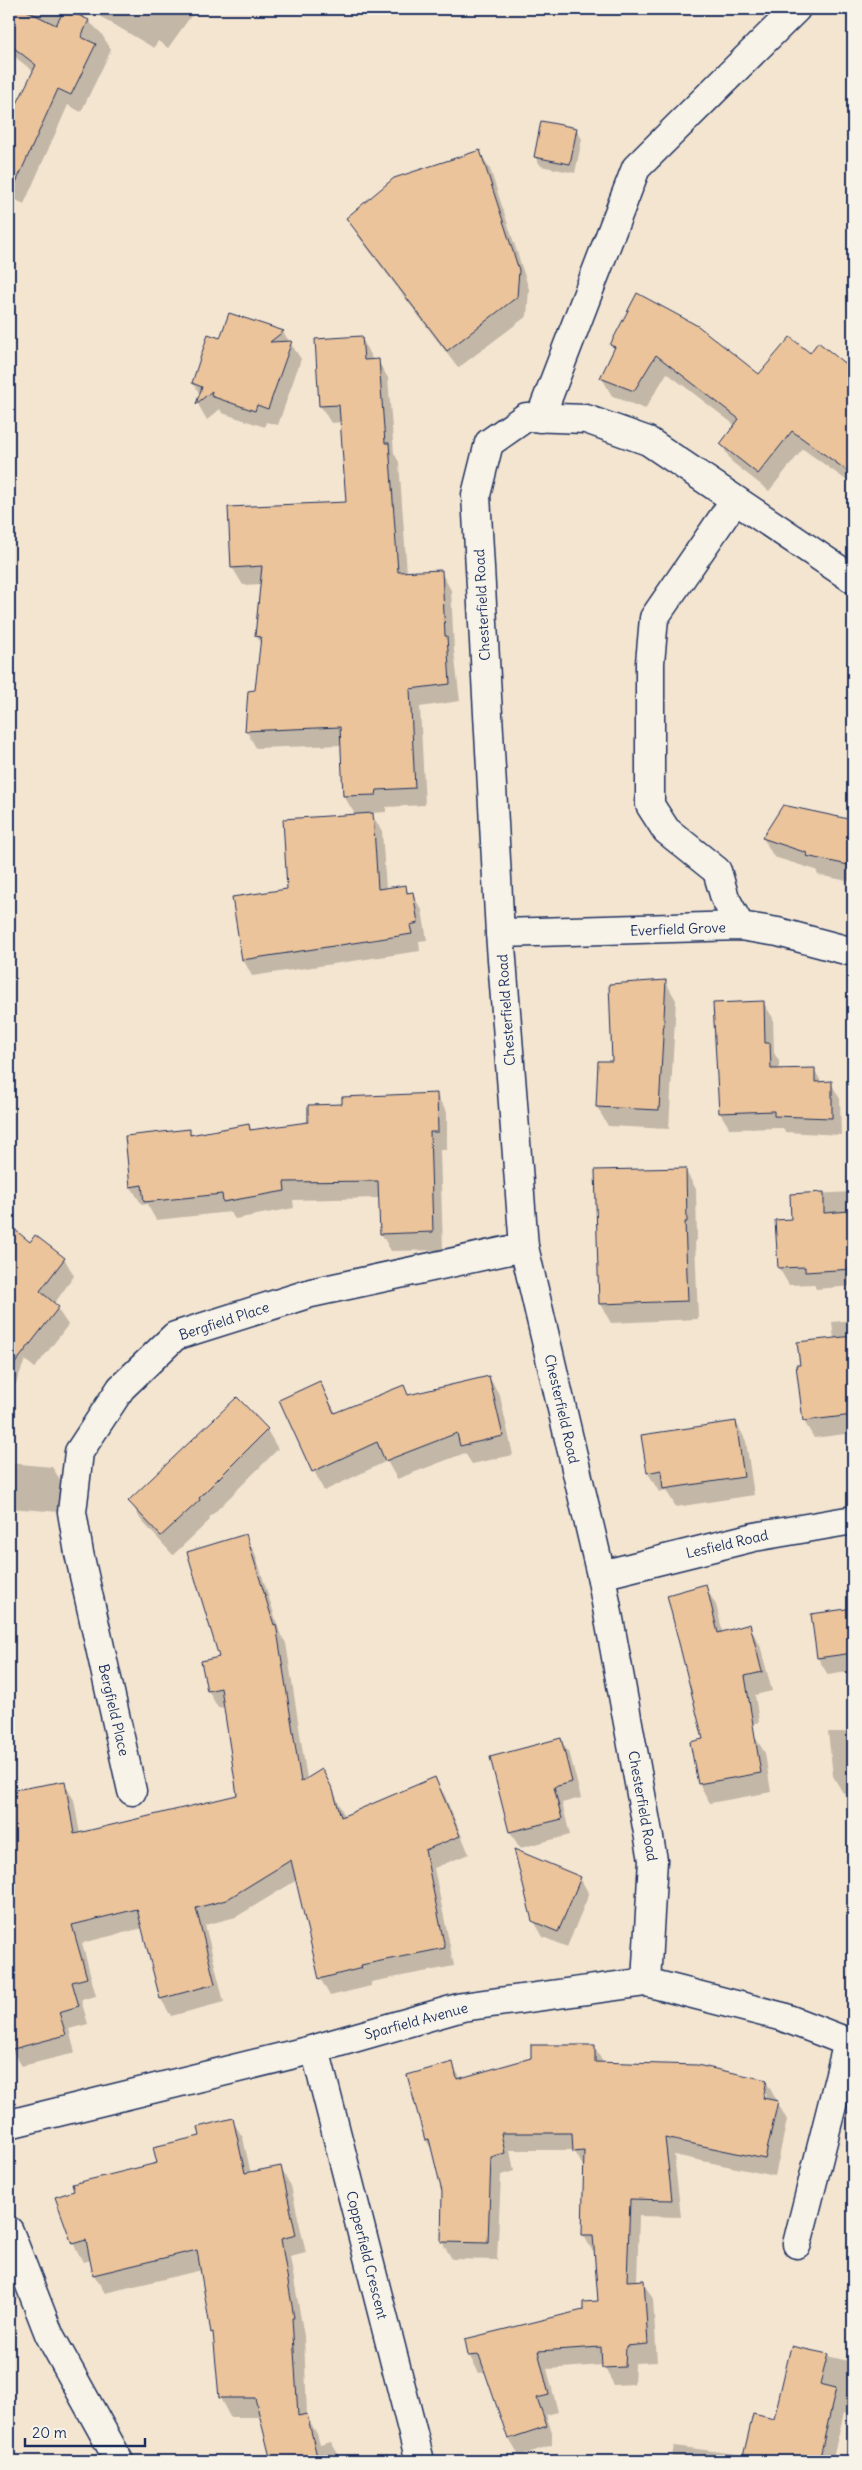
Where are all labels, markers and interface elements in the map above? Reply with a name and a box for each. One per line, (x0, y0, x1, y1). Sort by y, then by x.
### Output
street label: Chesterfield Road (470, 549, 494, 661)
street label: Everfield Grove (630, 918, 726, 940)
street label: Chesterfield Road (493, 954, 519, 1066)
street label: Bergfield Place (177, 1298, 271, 1344)
street label: Chesterfield Road (541, 1352, 583, 1466)
street label: Lesfield Road (684, 1526, 770, 1562)
street label: Bergfield Place (95, 1662, 133, 1758)
street label: Chesterfield Road (624, 1749, 662, 1863)
street label: Sparfield Avenue (362, 1999, 470, 2043)
street label: Copperfield Crescent (342, 2189, 392, 2321)
scale bar (25, 2415, 145, 2447)
text: 20 m (32, 2423, 67, 2442)

